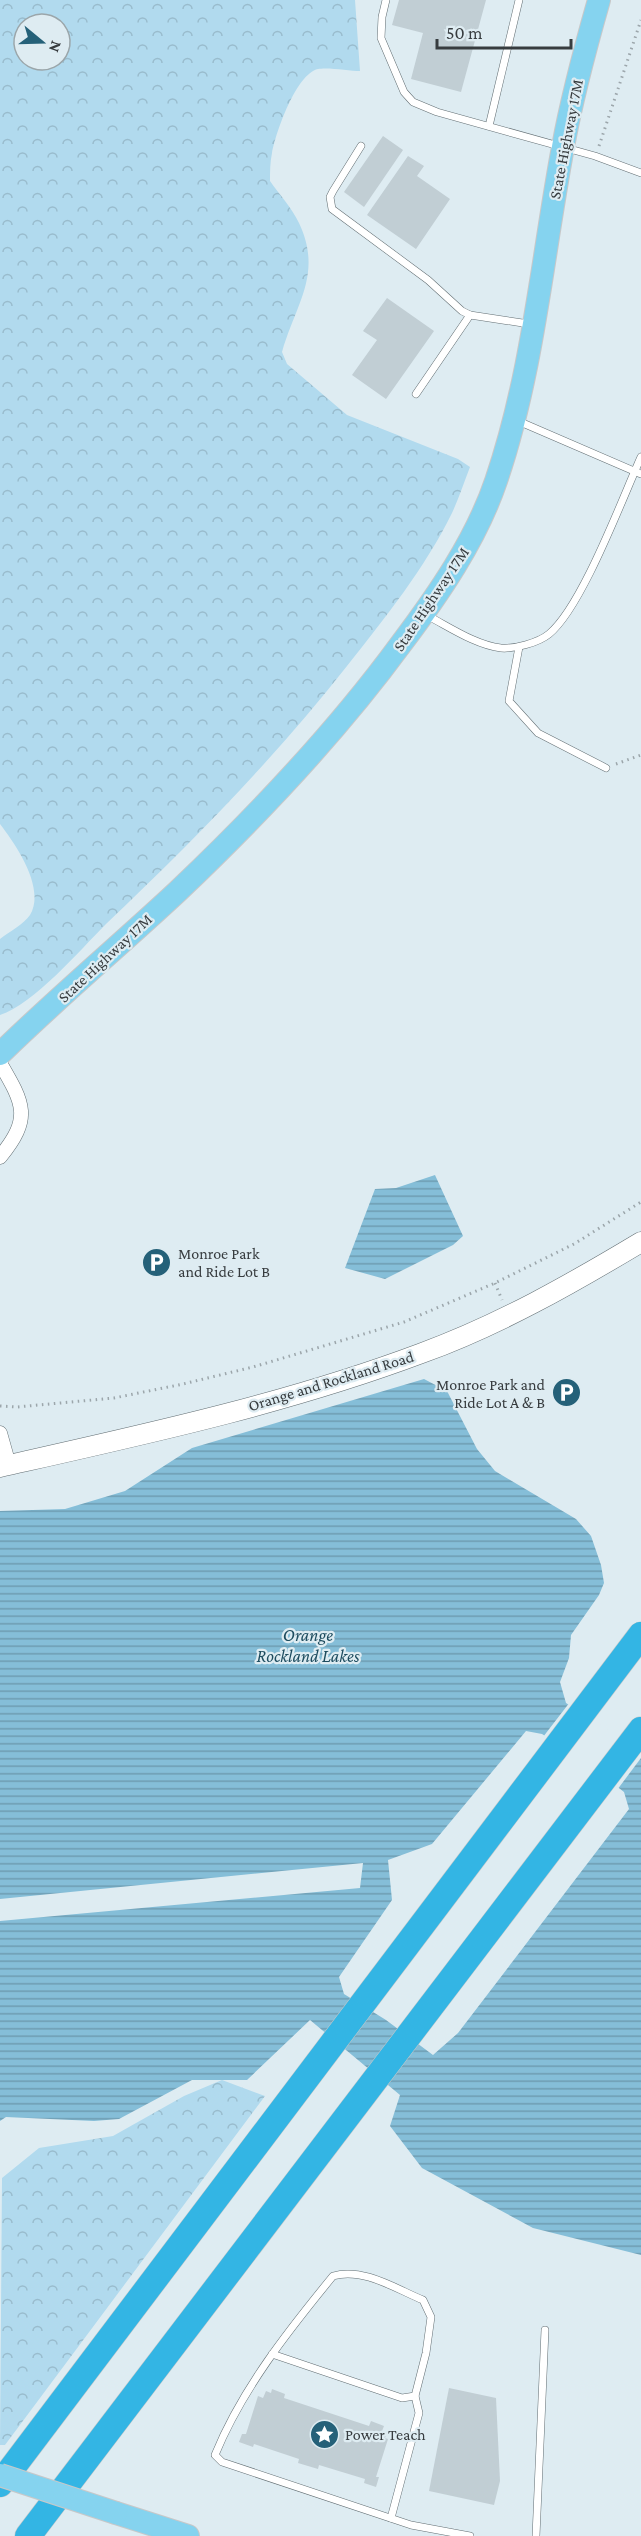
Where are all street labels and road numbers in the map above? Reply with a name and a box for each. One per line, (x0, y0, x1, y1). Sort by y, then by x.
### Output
street label: State Highway 17M (546, 78, 587, 201)
street label: State Highway 17M (390, 544, 473, 655)
street label: State Highway 17M (55, 910, 156, 1006)
street label: Orange and Rockland Road (246, 1348, 417, 1415)

